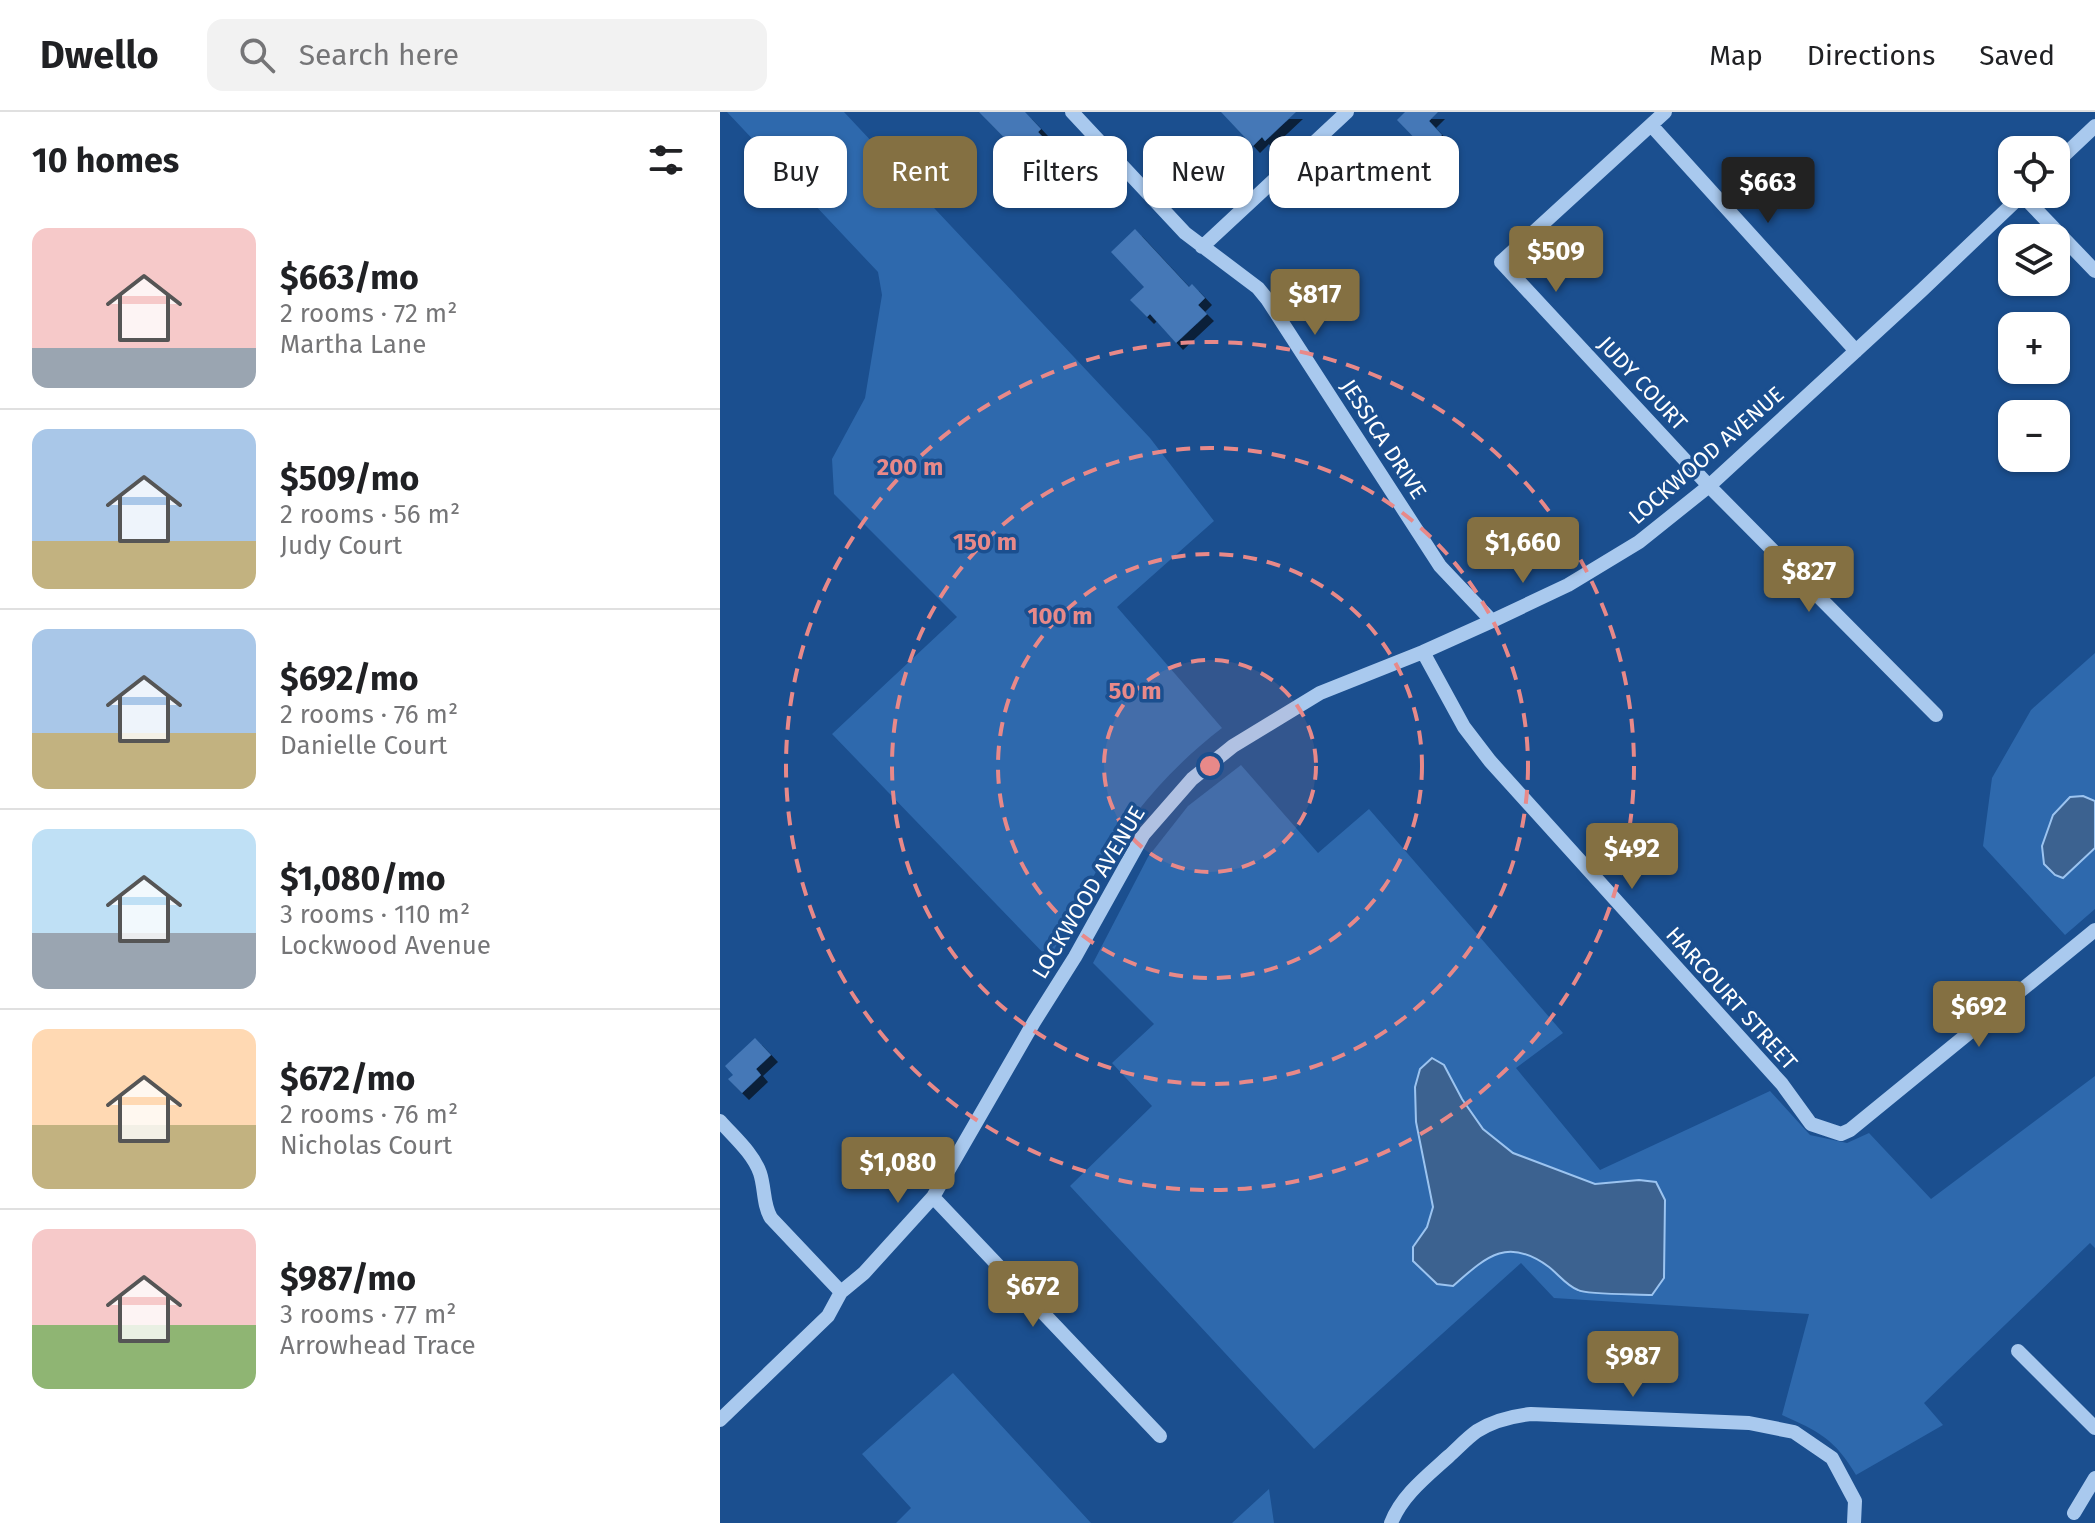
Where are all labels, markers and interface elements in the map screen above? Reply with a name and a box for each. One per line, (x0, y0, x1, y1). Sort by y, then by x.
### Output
search box (207, 19, 767, 91)
text: Dwello (40, 32, 159, 78)
icon: search (235, 33, 279, 77)
text: Search here (299, 37, 459, 73)
text: Map (1709, 39, 1763, 72)
text: Directions (1807, 39, 1935, 72)
text: Saved (1979, 39, 2055, 72)
chip: Buy (744, 136, 847, 208)
chip: Rent (863, 136, 977, 208)
chip: Filters (993, 136, 1127, 208)
chip: New (1143, 136, 1253, 208)
chip: Apartment (1269, 136, 1459, 208)
map controls (1998, 136, 2070, 472)
button: locate (1998, 136, 2070, 208)
icon: filters (644, 138, 688, 182)
text: 10 homes (32, 140, 179, 181)
pin: $663 (1721, 157, 1815, 225)
text: $663 (1740, 167, 1796, 198)
button: layers (1998, 224, 2070, 296)
pin: $509 (1509, 226, 1603, 294)
text: $509 (1527, 236, 1585, 267)
text: $663/mo (280, 257, 419, 298)
icon: home (96, 260, 192, 356)
pin: $817 (1268, 269, 1362, 337)
text: $817 (1289, 279, 1341, 310)
text: 2 rooms · 72 m² (280, 298, 457, 329)
button: + (1998, 312, 2070, 384)
text: Martha Lane (280, 329, 426, 360)
street label: JUDY COURT (1592, 331, 1693, 436)
street label: JESSICA DRIVE (1335, 374, 1432, 504)
street label: LOCKWOOD AVENUE (1623, 381, 1789, 530)
button: − (1998, 400, 2070, 472)
text: 200 m (877, 453, 943, 481)
text: $509/mo (280, 458, 419, 499)
icon: home (96, 461, 192, 557)
text: 2 rooms · 56 m² (280, 499, 460, 530)
pin: $1,660 (1458, 517, 1588, 585)
text: $1,660 (1485, 527, 1561, 558)
text: 150 m (953, 528, 1017, 556)
text: Judy Court (280, 530, 402, 561)
pin: $827 (1762, 546, 1856, 614)
text: $827 (1782, 556, 1836, 587)
text: 100 m (1027, 602, 1093, 630)
text: $692/mo (280, 658, 418, 699)
icon: home (96, 661, 192, 757)
text: 50 m (1109, 677, 1161, 705)
text: 2 rooms · 76 m² (280, 699, 458, 730)
text: Danielle Court (280, 730, 447, 761)
centre of rings (1196, 752, 1224, 780)
street label: LOCKWOOD AVENUE (1026, 801, 1151, 984)
pin: $492 (1585, 823, 1679, 891)
text: $492 (1604, 833, 1660, 864)
text: $1,080/mo (280, 858, 446, 899)
icon: home (96, 861, 192, 957)
text: 3 rooms · 110 m² (280, 899, 470, 930)
street label: HARCOURT STREET (1660, 921, 1803, 1076)
text: Lockwood Avenue (280, 930, 491, 961)
pin: $692 (1932, 981, 2026, 1049)
text: $692 (1951, 991, 2007, 1022)
text: $672/mo (280, 1058, 415, 1099)
icon: home (96, 1061, 192, 1157)
text: 2 rooms · 76 m² (280, 1099, 458, 1130)
text: Nicholas Court (280, 1130, 452, 1161)
pin: $1,080 (833, 1137, 963, 1205)
text: $1,080 (860, 1147, 936, 1178)
text: $987/mo (280, 1258, 416, 1299)
icon: home (96, 1261, 192, 1357)
pin: $672 (986, 1261, 1080, 1329)
text: $672 (1006, 1271, 1060, 1302)
text: 3 rooms · 77 m² (280, 1299, 456, 1330)
text: Arrowhead Trace (280, 1330, 476, 1361)
pin: $987 (1586, 1331, 1680, 1399)
text: $987 (1605, 1341, 1661, 1372)

